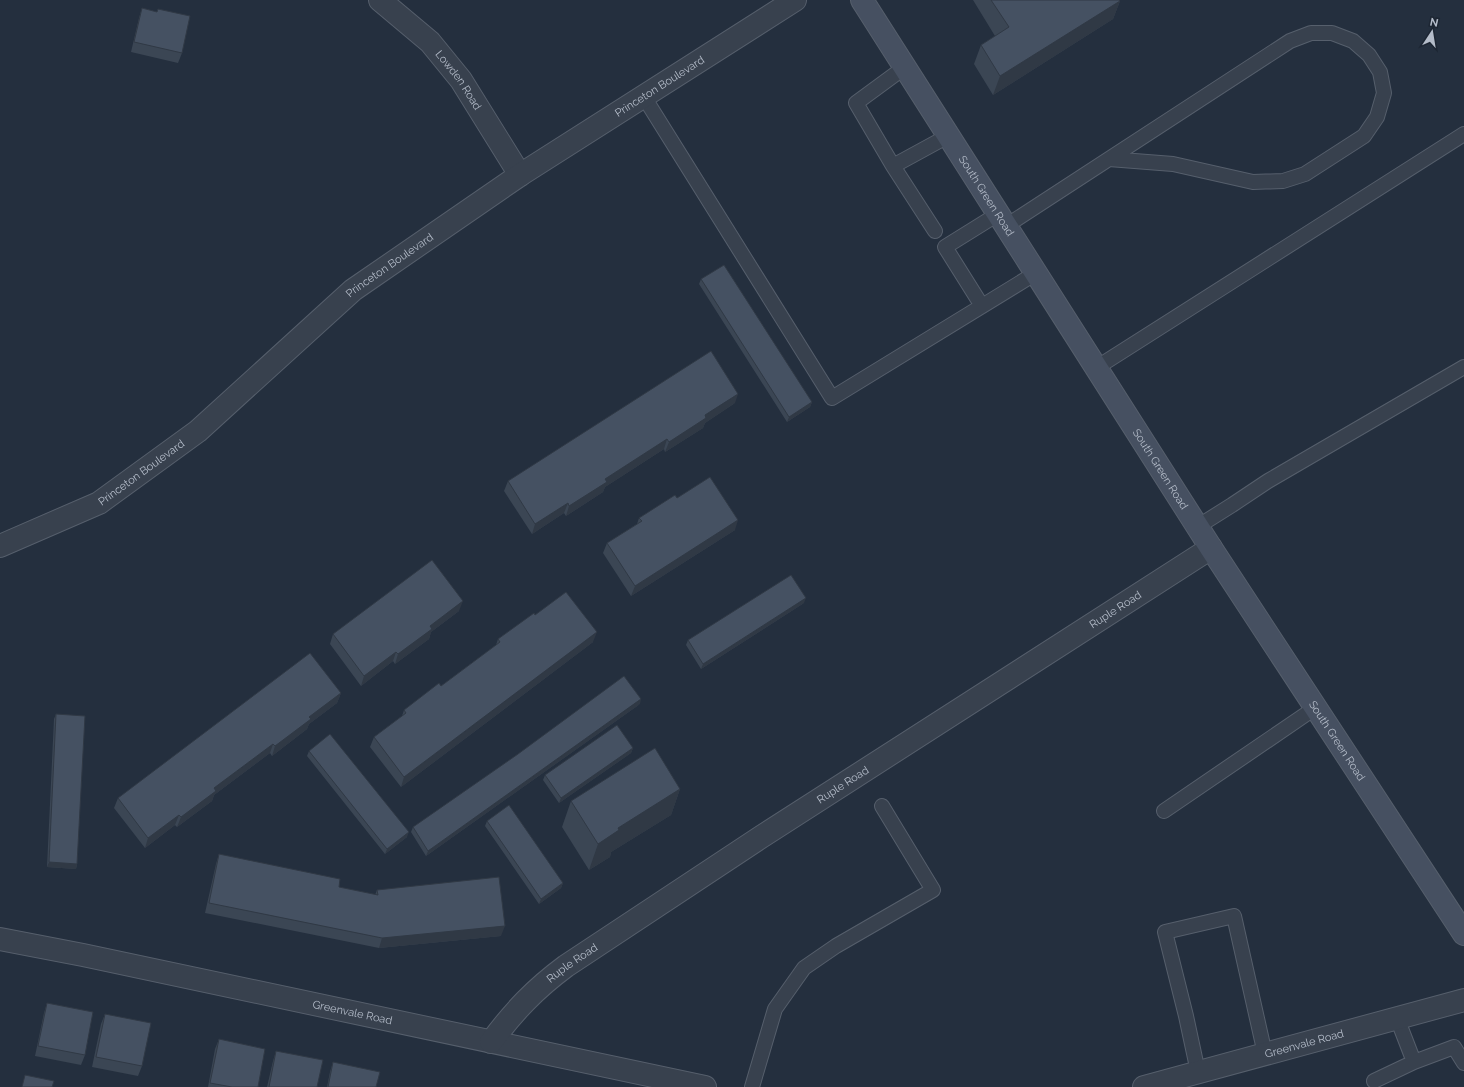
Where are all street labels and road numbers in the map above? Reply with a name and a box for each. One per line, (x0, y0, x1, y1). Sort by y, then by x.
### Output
street label: Lowden Road (432, 48, 484, 113)
street label: Princeton Boulevard (613, 53, 707, 120)
street label: South Green Road (956, 153, 1017, 239)
street label: Princeton Boulevard (343, 231, 436, 300)
street label: South Green Road (1130, 427, 1191, 512)
street label: Princeton Boulevard (96, 437, 187, 508)
street label: Ruple Road (1087, 588, 1144, 631)
street label: South Green Road (1306, 698, 1368, 783)
street label: Ruple Road (814, 763, 871, 806)
street label: Ruple Road (544, 941, 600, 986)
street label: Greenvale Road (311, 998, 394, 1027)
street label: Greenvale Road (1263, 1027, 1345, 1061)

